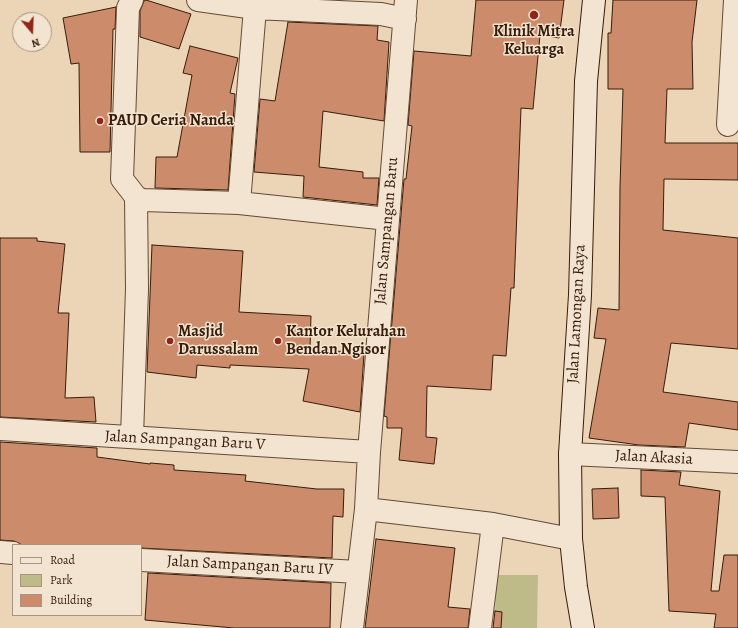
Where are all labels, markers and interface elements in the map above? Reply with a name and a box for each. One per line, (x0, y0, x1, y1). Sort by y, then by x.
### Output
marker: Klinik Mitra Keluarga (528, 9, 540, 21)
north arrow (12, 12, 52, 52)
place label: Klinik Mitra Keluarga (493, 22, 575, 60)
text: N (30, 34, 42, 51)
place label: PAUD Ceria Nanda (108, 111, 234, 131)
marker: PAUD Ceria Nanda (95, 116, 105, 126)
street label: Jalan Sampangan Baru (371, 156, 403, 306)
street label: Jalan Lamongan Raya (564, 244, 590, 384)
place label: Masjid Darussalam (178, 322, 258, 360)
place label: Kantor Kelurahan Bendan Ngisor (286, 322, 406, 360)
marker: Masjid Darussalam (165, 336, 175, 346)
marker: Kantor Kelurahan Bendan Ngisor (273, 336, 283, 346)
street label: Jalan Sampangan Baru V (104, 427, 266, 455)
street label: Jalan Akasia (615, 446, 693, 470)
legend (12, 544, 142, 616)
text: Road (50, 552, 75, 568)
street label: Jalan Sampangan Baru IV (166, 552, 334, 580)
text: Park (50, 572, 73, 588)
text: Building (50, 592, 92, 608)

